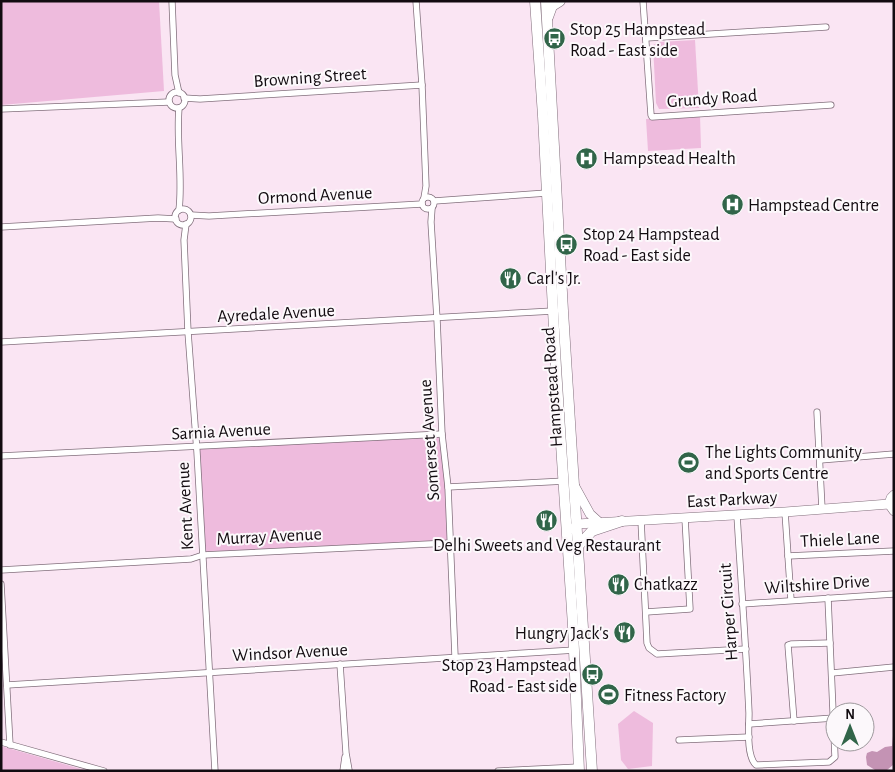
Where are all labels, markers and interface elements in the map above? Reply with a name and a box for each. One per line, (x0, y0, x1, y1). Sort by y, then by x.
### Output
place label: Stop 25 Hampstead Road - East side (570, 21, 705, 60)
bus stop icon: Stop 25 Hampstead Road - East side (542, 27, 566, 51)
street label: Browning Street (253, 65, 367, 91)
street label: Grundy Road (666, 87, 758, 111)
hospital icon: Hampstead Health (575, 146, 599, 170)
place label: Hampstead Health (603, 150, 736, 168)
street label: Ormond Avenue (257, 184, 373, 208)
hospital icon: Hampstead Centre (720, 193, 744, 217)
place label: Hampstead Centre (748, 197, 879, 215)
place label: Stop 24 Hampstead Road - East side (583, 226, 720, 265)
bus stop icon: Stop 24 Hampstead Road - East side (555, 232, 579, 256)
restaurant icon: Carl's Jr. (499, 266, 523, 290)
place label: Carl's Jr. (527, 270, 581, 288)
street label: Ayredale Avenue (217, 302, 335, 326)
street label: Hampstead Road (540, 326, 566, 448)
street label: Somerset Avenue (417, 379, 443, 501)
street label: Sarnia Avenue (171, 420, 271, 444)
place label: The Lights Community and Sports Centre (705, 444, 862, 483)
sports icon: The Lights Community and Sports Centre (677, 450, 701, 474)
street label: Kent Avenue (175, 461, 197, 550)
street label: East Parkway (686, 489, 778, 511)
restaurant icon: Delhi Sweets and Veg Restaurant (535, 508, 559, 532)
street label: Murray Avenue (216, 525, 322, 549)
street label: Thiele Lane (800, 529, 880, 551)
place label: Delhi Sweets and Veg Restaurant (433, 537, 661, 555)
street label: Harper Circuit (717, 562, 741, 661)
restaurant icon: Chatkazz (606, 572, 630, 596)
street label: Wiltshire Drive (764, 572, 870, 598)
place label: Chatkazz (634, 576, 698, 594)
restaurant icon: Hungry Jack's (613, 621, 637, 645)
place label: Hungry Jack's (515, 625, 609, 643)
street label: Windsor Avenue (232, 641, 348, 665)
place label: Stop 23 Hampstead Road - East side (442, 657, 577, 696)
bus stop icon: Stop 23 Hampstead Road - East side (581, 663, 605, 687)
sports icon: Fitness Factory (596, 683, 620, 707)
place label: Fitness Factory (624, 687, 726, 705)
north arrow (825, 702, 875, 752)
text: N (845, 708, 855, 722)

